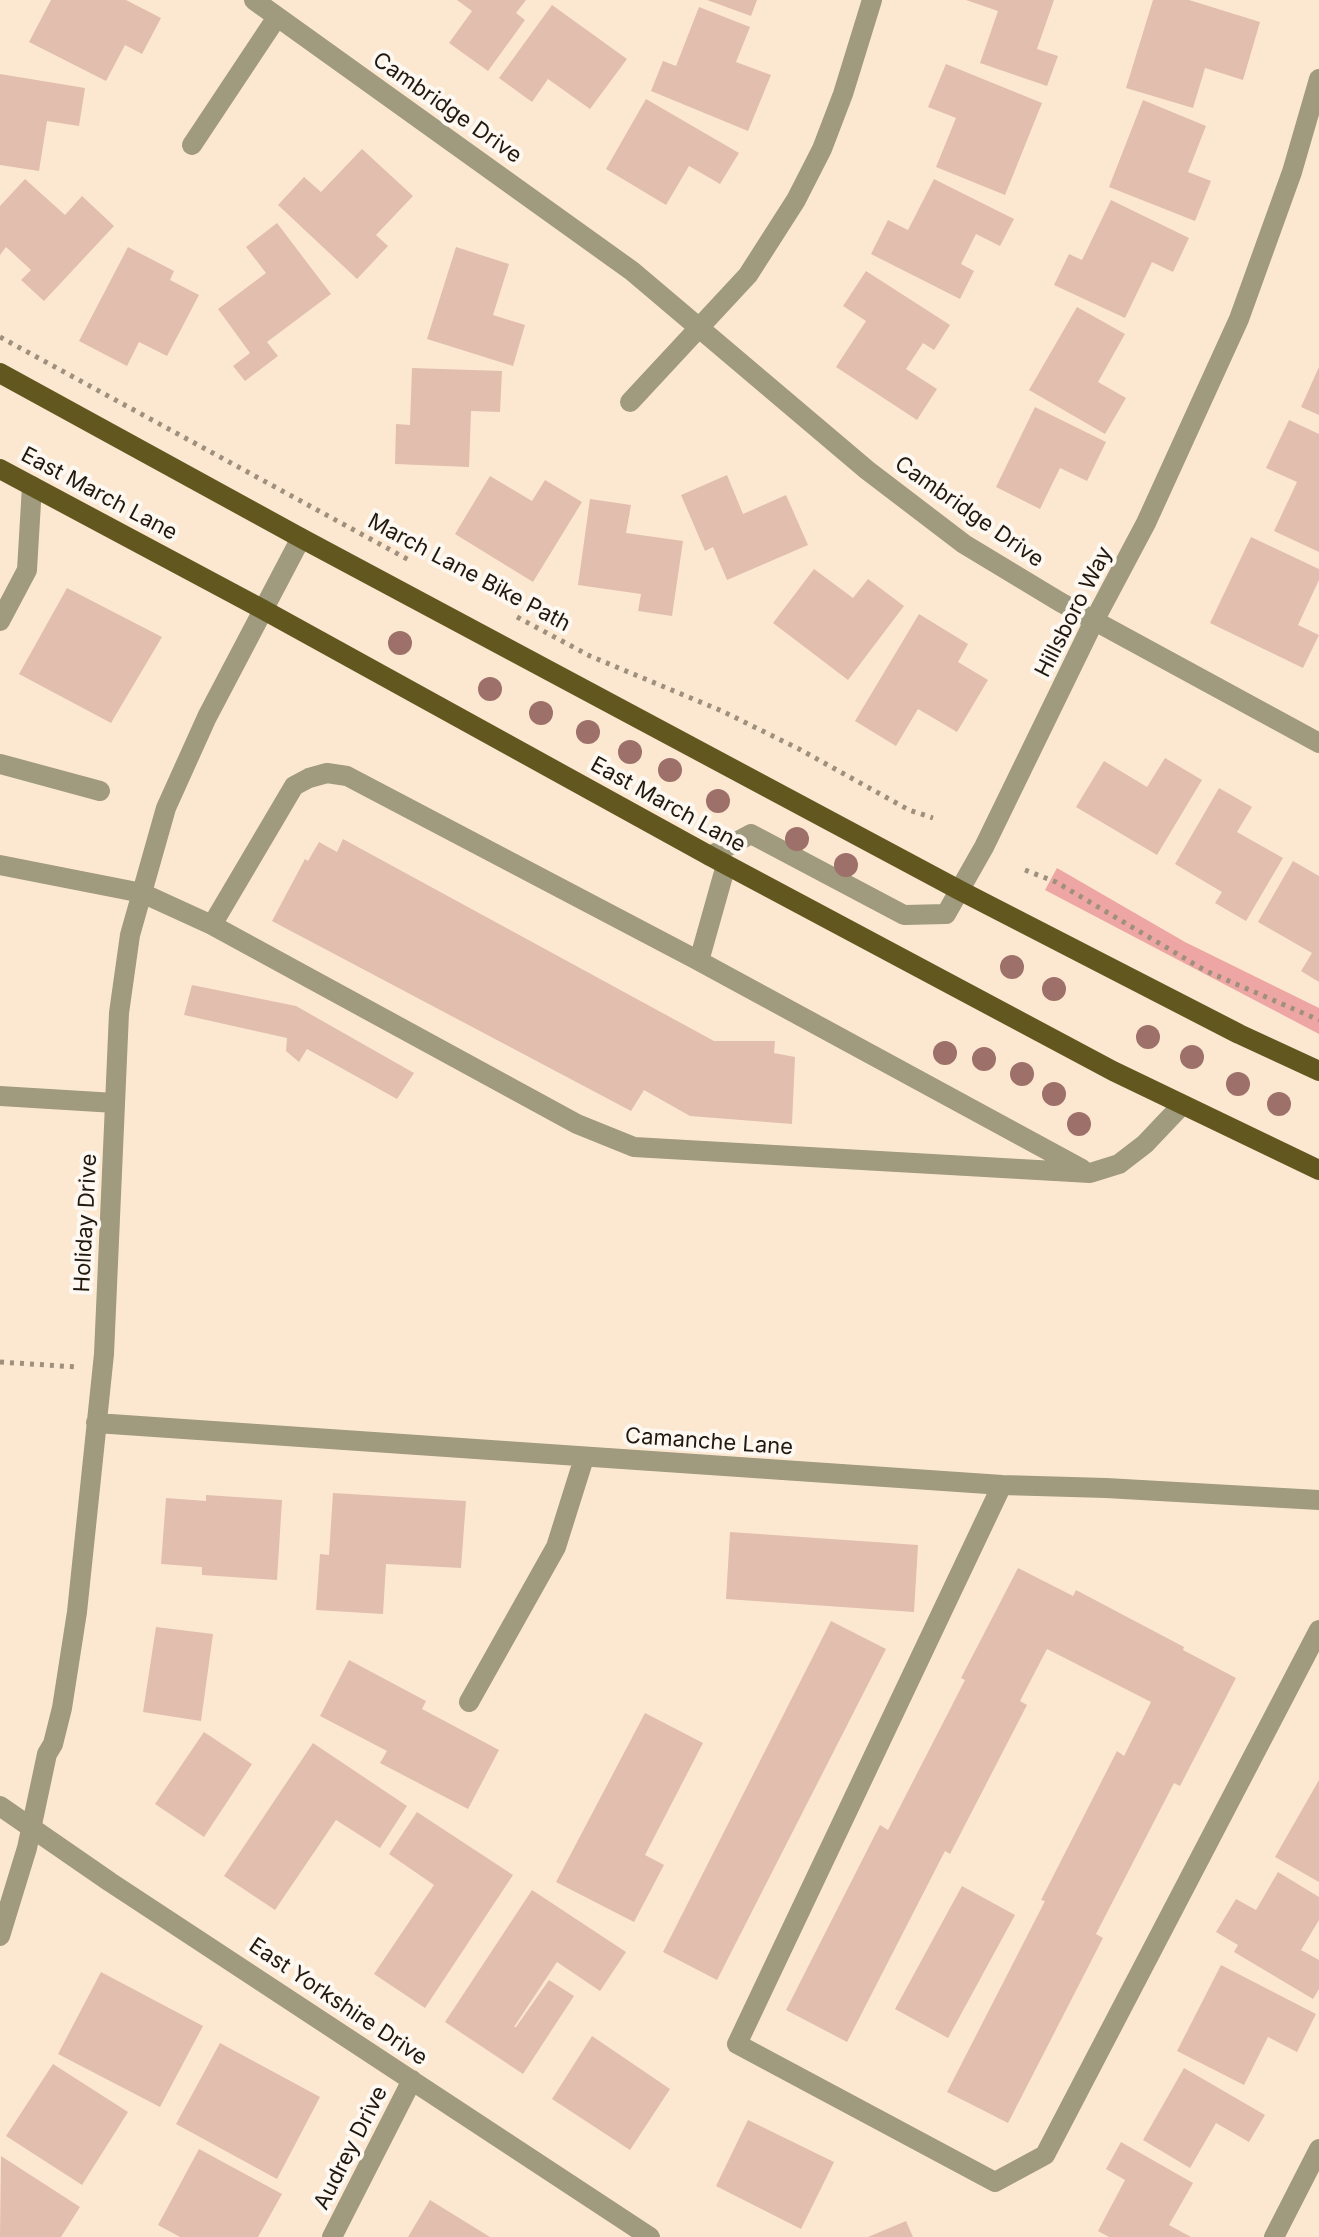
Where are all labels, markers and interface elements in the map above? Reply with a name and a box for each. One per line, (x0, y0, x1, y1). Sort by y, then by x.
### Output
street label: Cambridge Drive (367, 47, 527, 169)
street label: East March Lane (16, 442, 182, 546)
street label: Cambridge Drive (889, 451, 1049, 573)
street label: March Lane Bike Path (363, 508, 575, 638)
street label: Hillsboro Way (1030, 542, 1118, 682)
street label: East March Lane (586, 751, 750, 859)
street label: Holiday Drive (69, 1153, 103, 1293)
street label: Camanche Lane (624, 1423, 794, 1461)
street label: East Yorkshire Drive (244, 1933, 432, 2071)
street label: Audrey Drive (309, 2082, 393, 2214)

